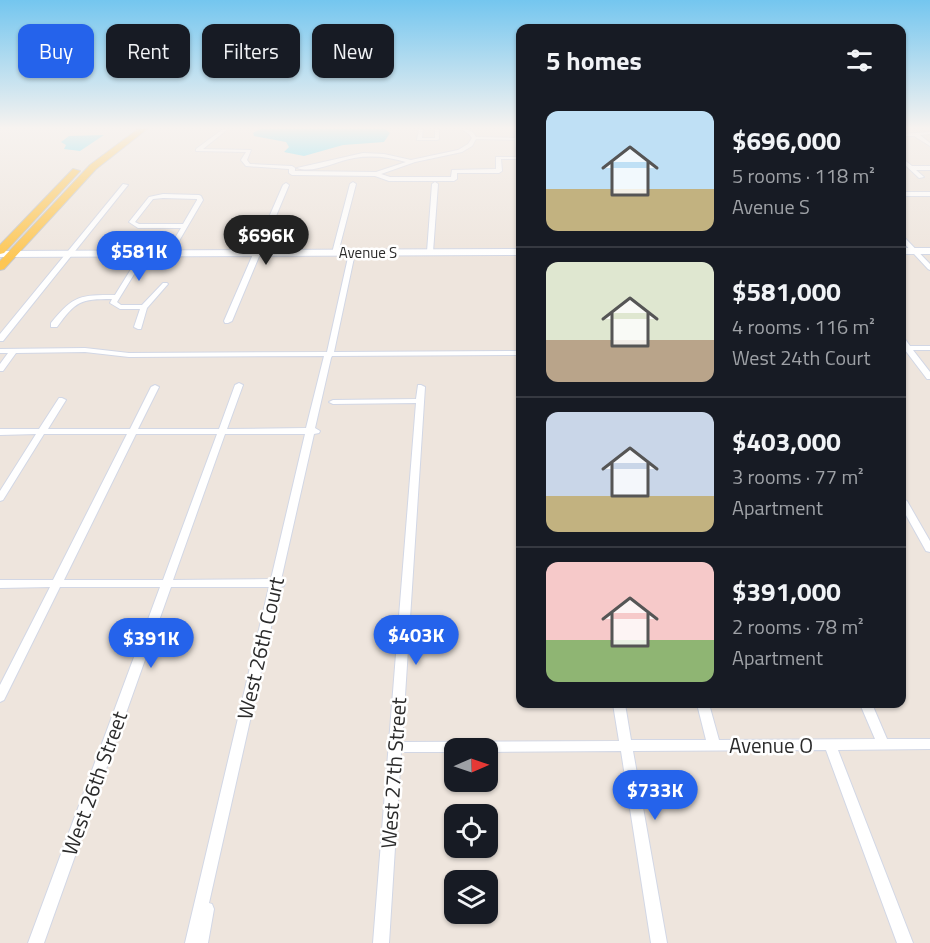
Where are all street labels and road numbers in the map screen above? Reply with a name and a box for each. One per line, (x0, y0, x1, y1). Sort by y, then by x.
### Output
street label: Avenue S (339, 241, 397, 264)
street label: West 26th Court (228, 573, 292, 722)
street label: West 27th Street (372, 696, 414, 850)
street label: West 26th Street (53, 706, 135, 860)
street label: Avenue O (729, 729, 813, 761)

